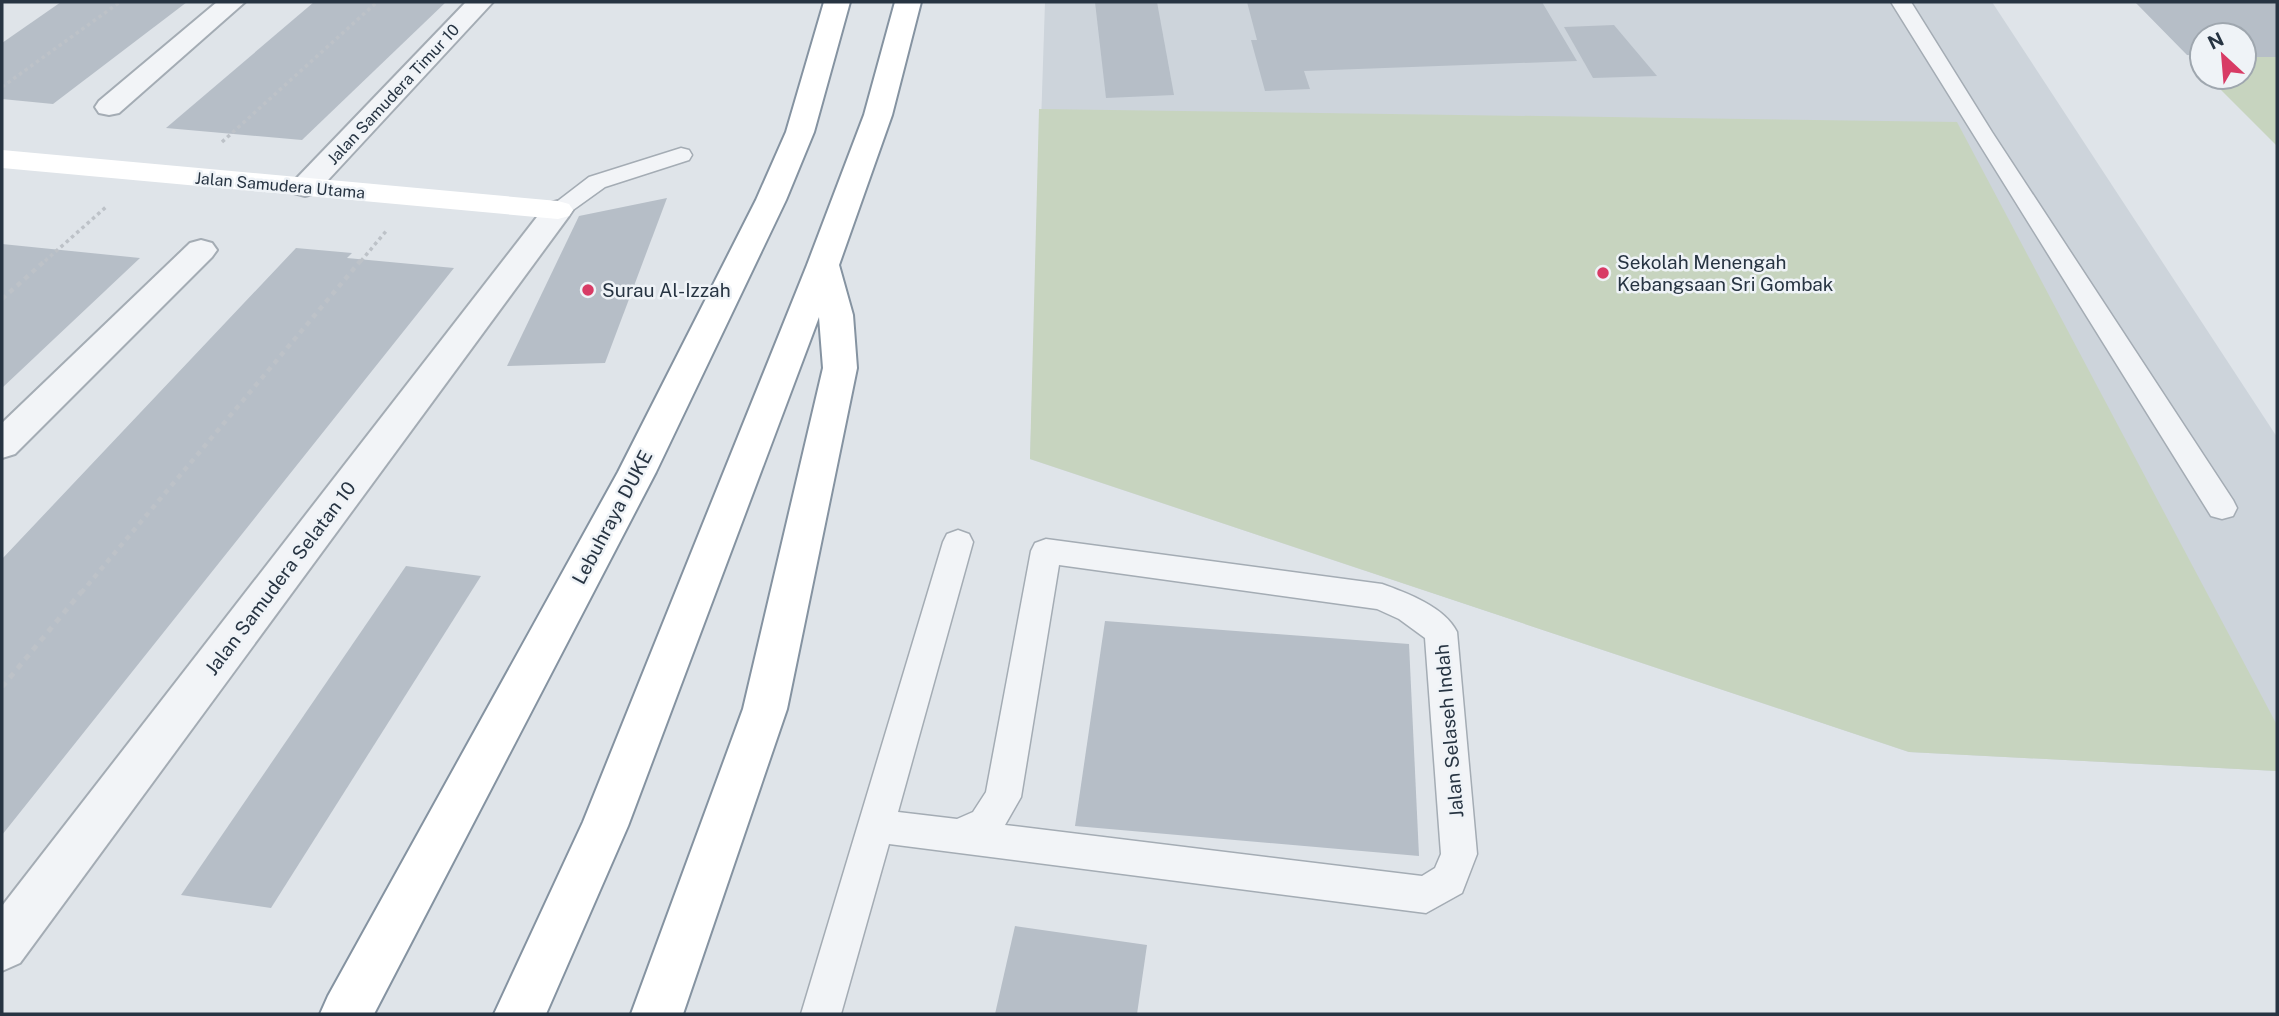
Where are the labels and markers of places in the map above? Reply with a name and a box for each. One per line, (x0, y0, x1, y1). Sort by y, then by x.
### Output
place label: Sekolah Menengah Kebangsaan Sri Gombak (1617, 251, 1834, 295)
marker: Sekolah Menengah Kebangsaan Sri Gombak (1595, 265, 1611, 281)
place label: Surau Al-Izzah (602, 279, 731, 301)
marker: Surau Al-Izzah (580, 282, 596, 298)

